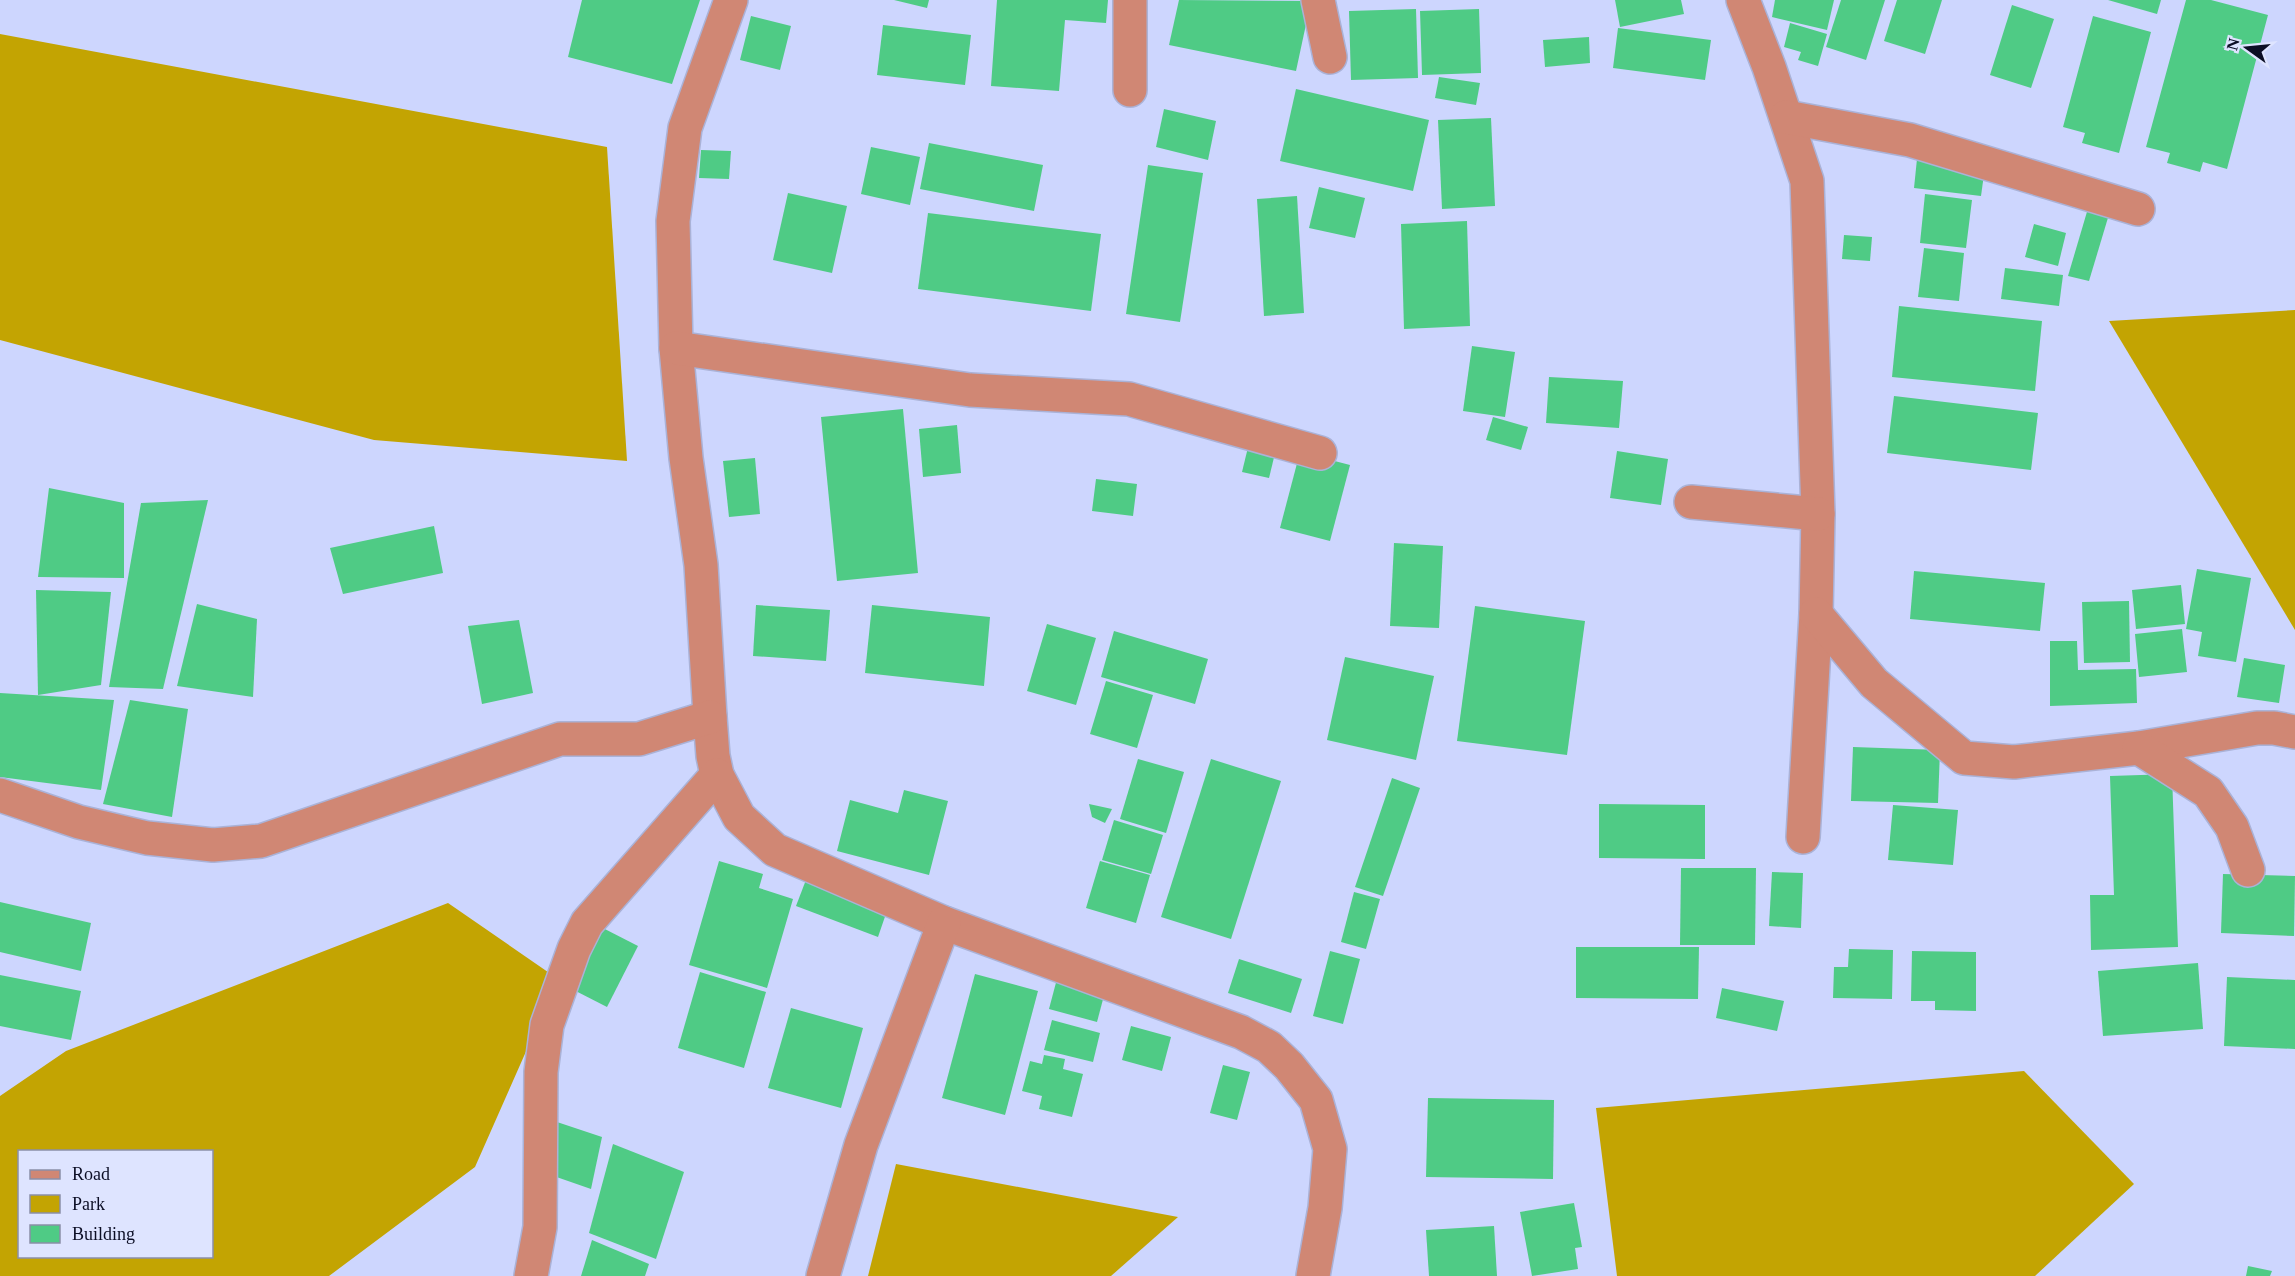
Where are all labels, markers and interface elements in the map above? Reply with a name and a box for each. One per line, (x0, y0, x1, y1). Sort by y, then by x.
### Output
north arrow (2217, 18, 2277, 78)
text: N (2223, 36, 2243, 52)
legend (18, 1150, 213, 1258)
text: Road (72, 1164, 110, 1184)
text: Park (72, 1194, 105, 1214)
text: Building (72, 1224, 135, 1244)

